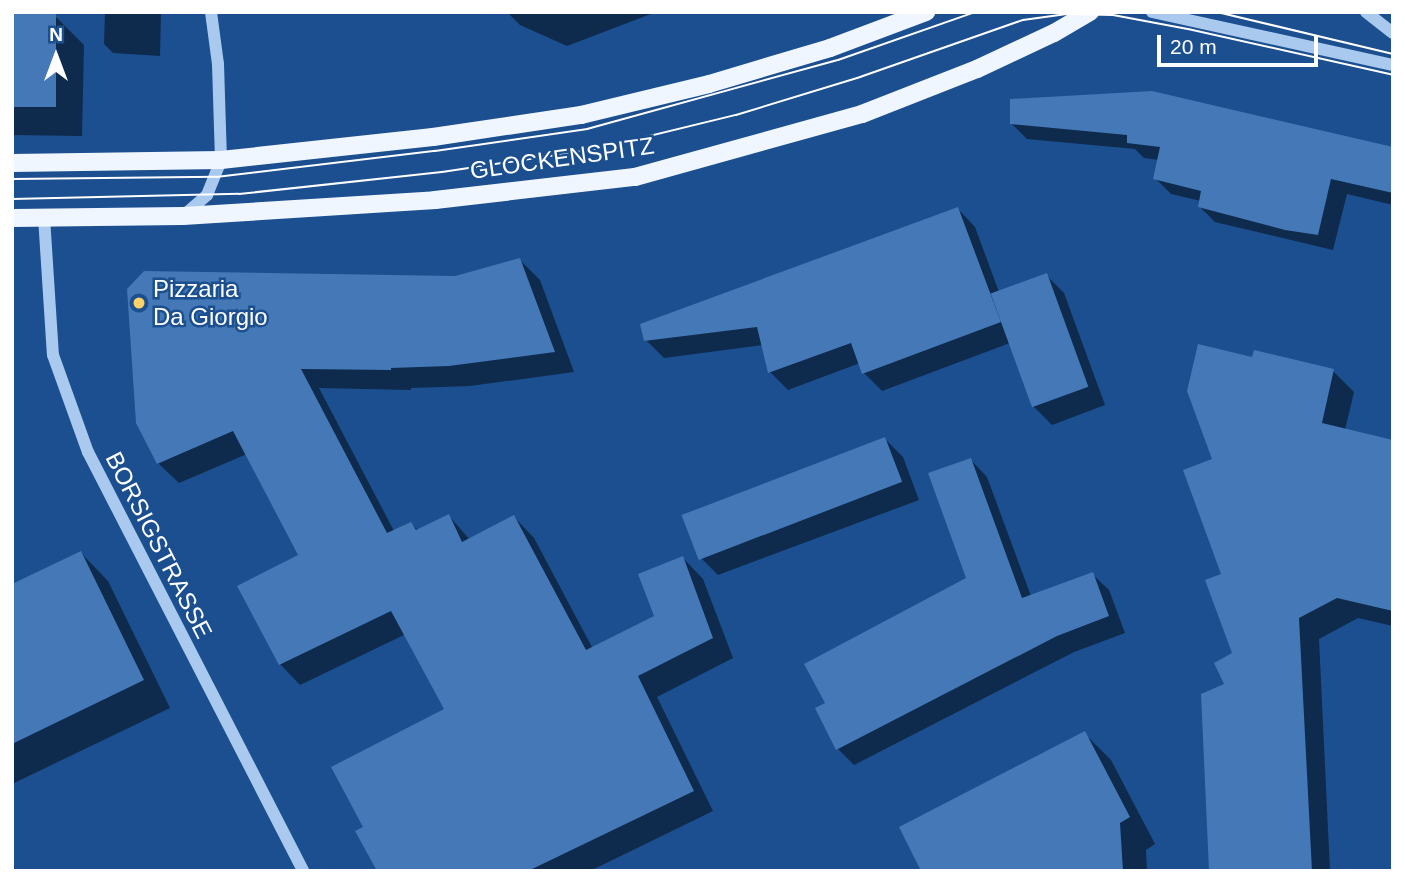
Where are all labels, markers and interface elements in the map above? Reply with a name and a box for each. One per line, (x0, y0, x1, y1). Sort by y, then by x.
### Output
north arrow (21, 21, 91, 91)
scale bar (1160, 21, 1321, 65)
text: N (49, 24, 63, 45)
text: 20 m (1170, 35, 1217, 58)
street label: GLOCKENSPITZ (468, 131, 656, 185)
place label: Pizzaria Da Giorgio (153, 275, 268, 331)
marker: Pizzaria Da Giorgio (131, 295, 147, 311)
street label: BORSIGSTRASSE (100, 447, 218, 643)

